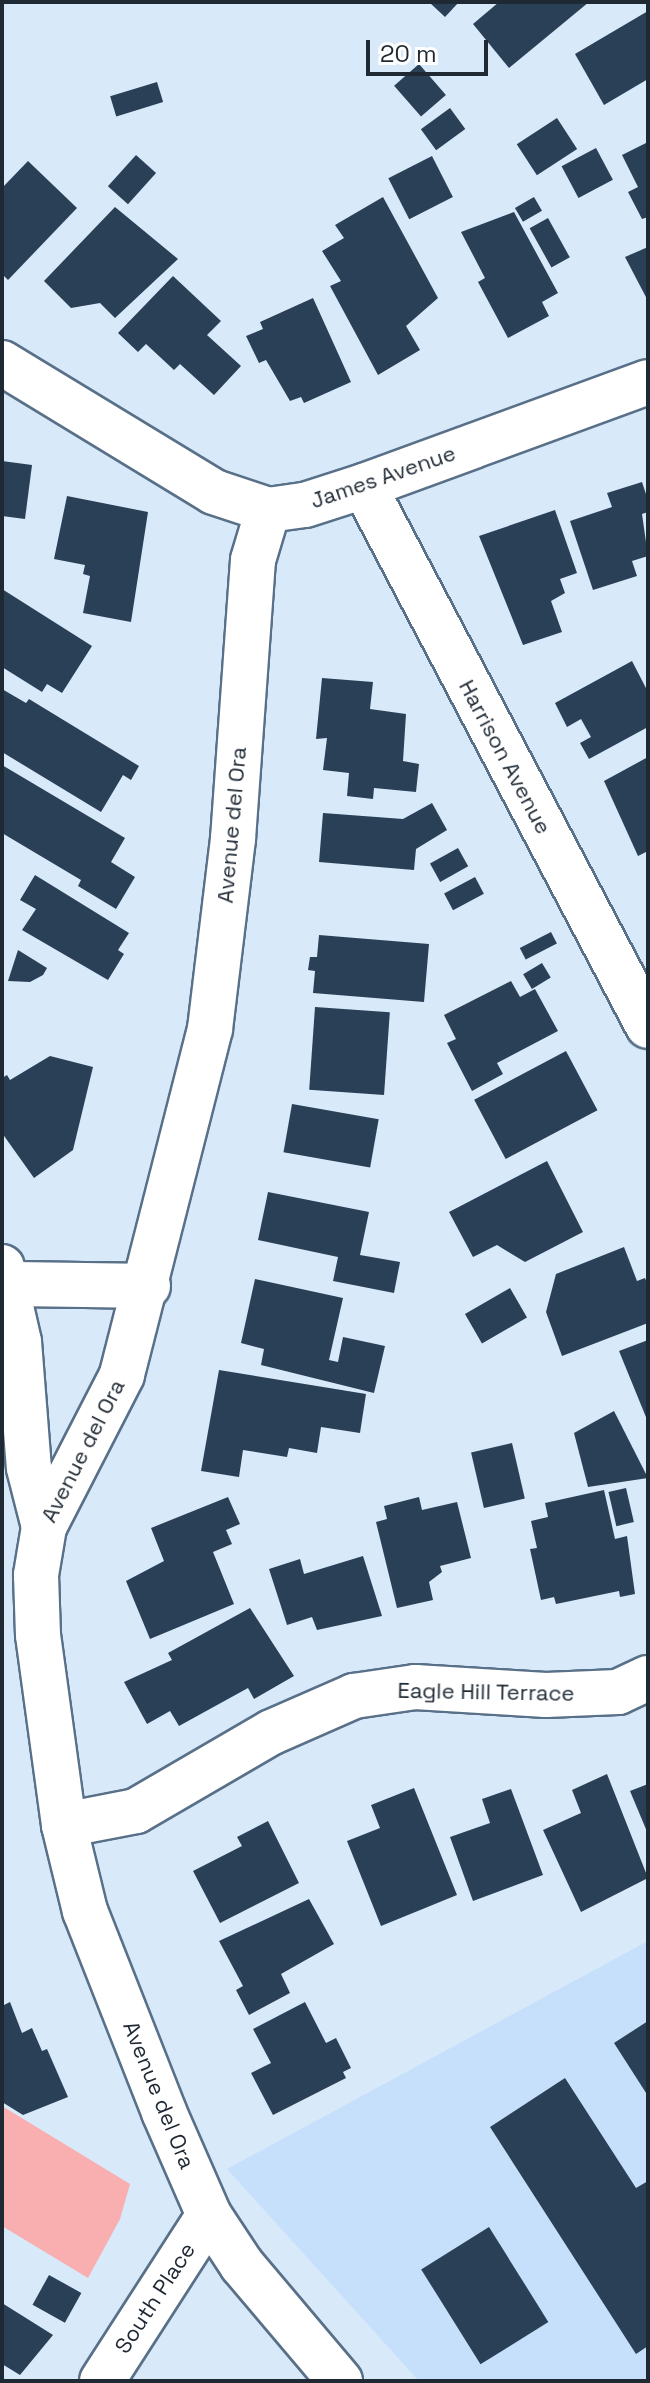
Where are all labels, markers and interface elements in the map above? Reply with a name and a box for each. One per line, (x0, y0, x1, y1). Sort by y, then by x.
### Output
scale bar (370, 24, 492, 74)
text: 20 m (380, 38, 437, 69)
street label: James Avenue (307, 440, 459, 514)
street label: Harrison Avenue (453, 675, 557, 839)
street label: Avenue del Ora (212, 746, 252, 904)
street label: Avenue del Ora (36, 1375, 130, 1527)
street label: Eagle Hill Terrace (397, 1677, 575, 1707)
street label: Avenue del Ora (117, 2017, 201, 2173)
street label: South Place (109, 2238, 201, 2358)

